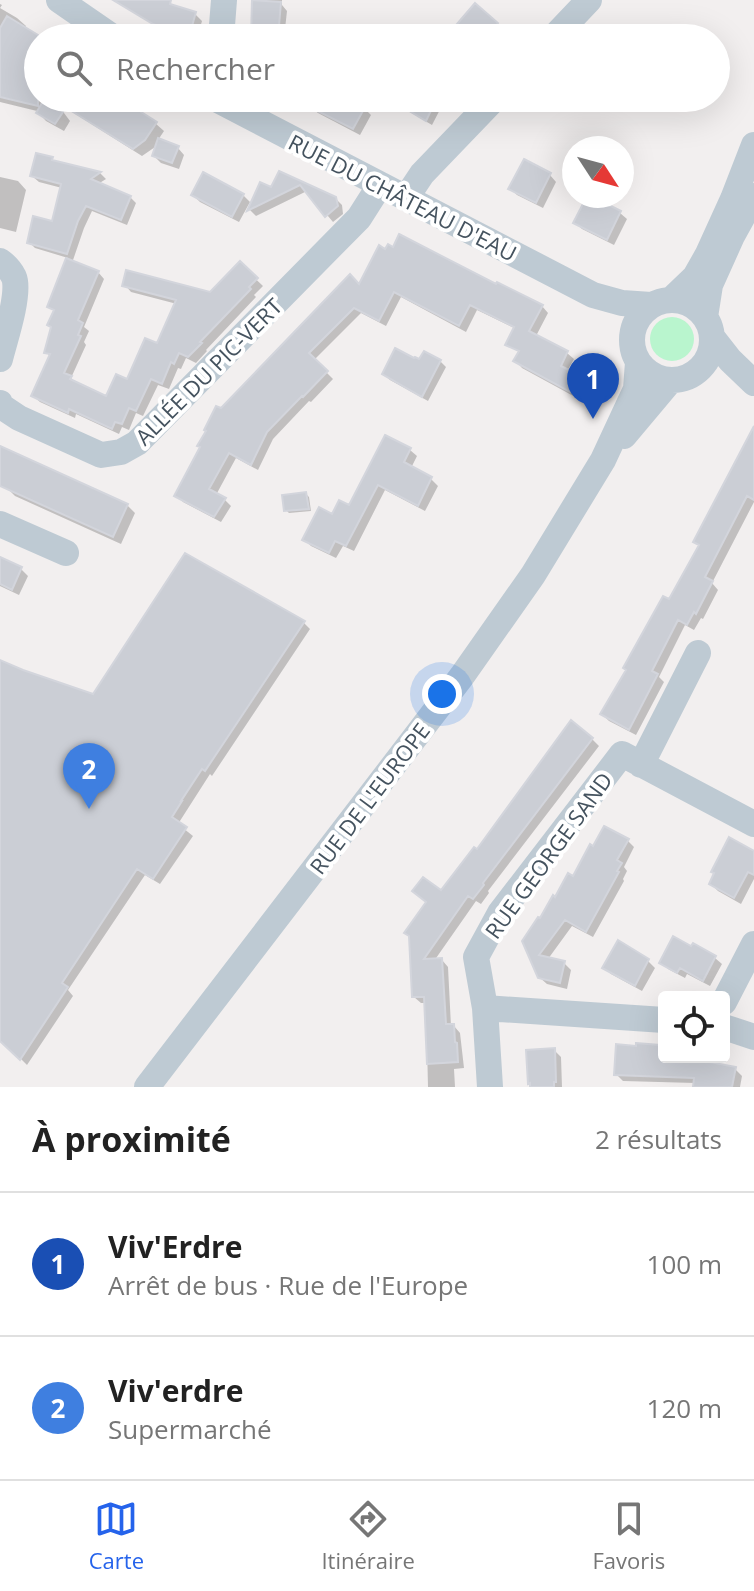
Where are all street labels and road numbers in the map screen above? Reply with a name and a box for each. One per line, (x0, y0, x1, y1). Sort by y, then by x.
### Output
street label: RUE DU CHÂTEAU D'EAU (284, 126, 522, 268)
street label: ALLÉE DU PIC-VERT (128, 291, 288, 451)
street label: RUE DE L'EUROPE (302, 716, 436, 880)
street label: RUE GEORGE SAND (477, 766, 619, 944)

